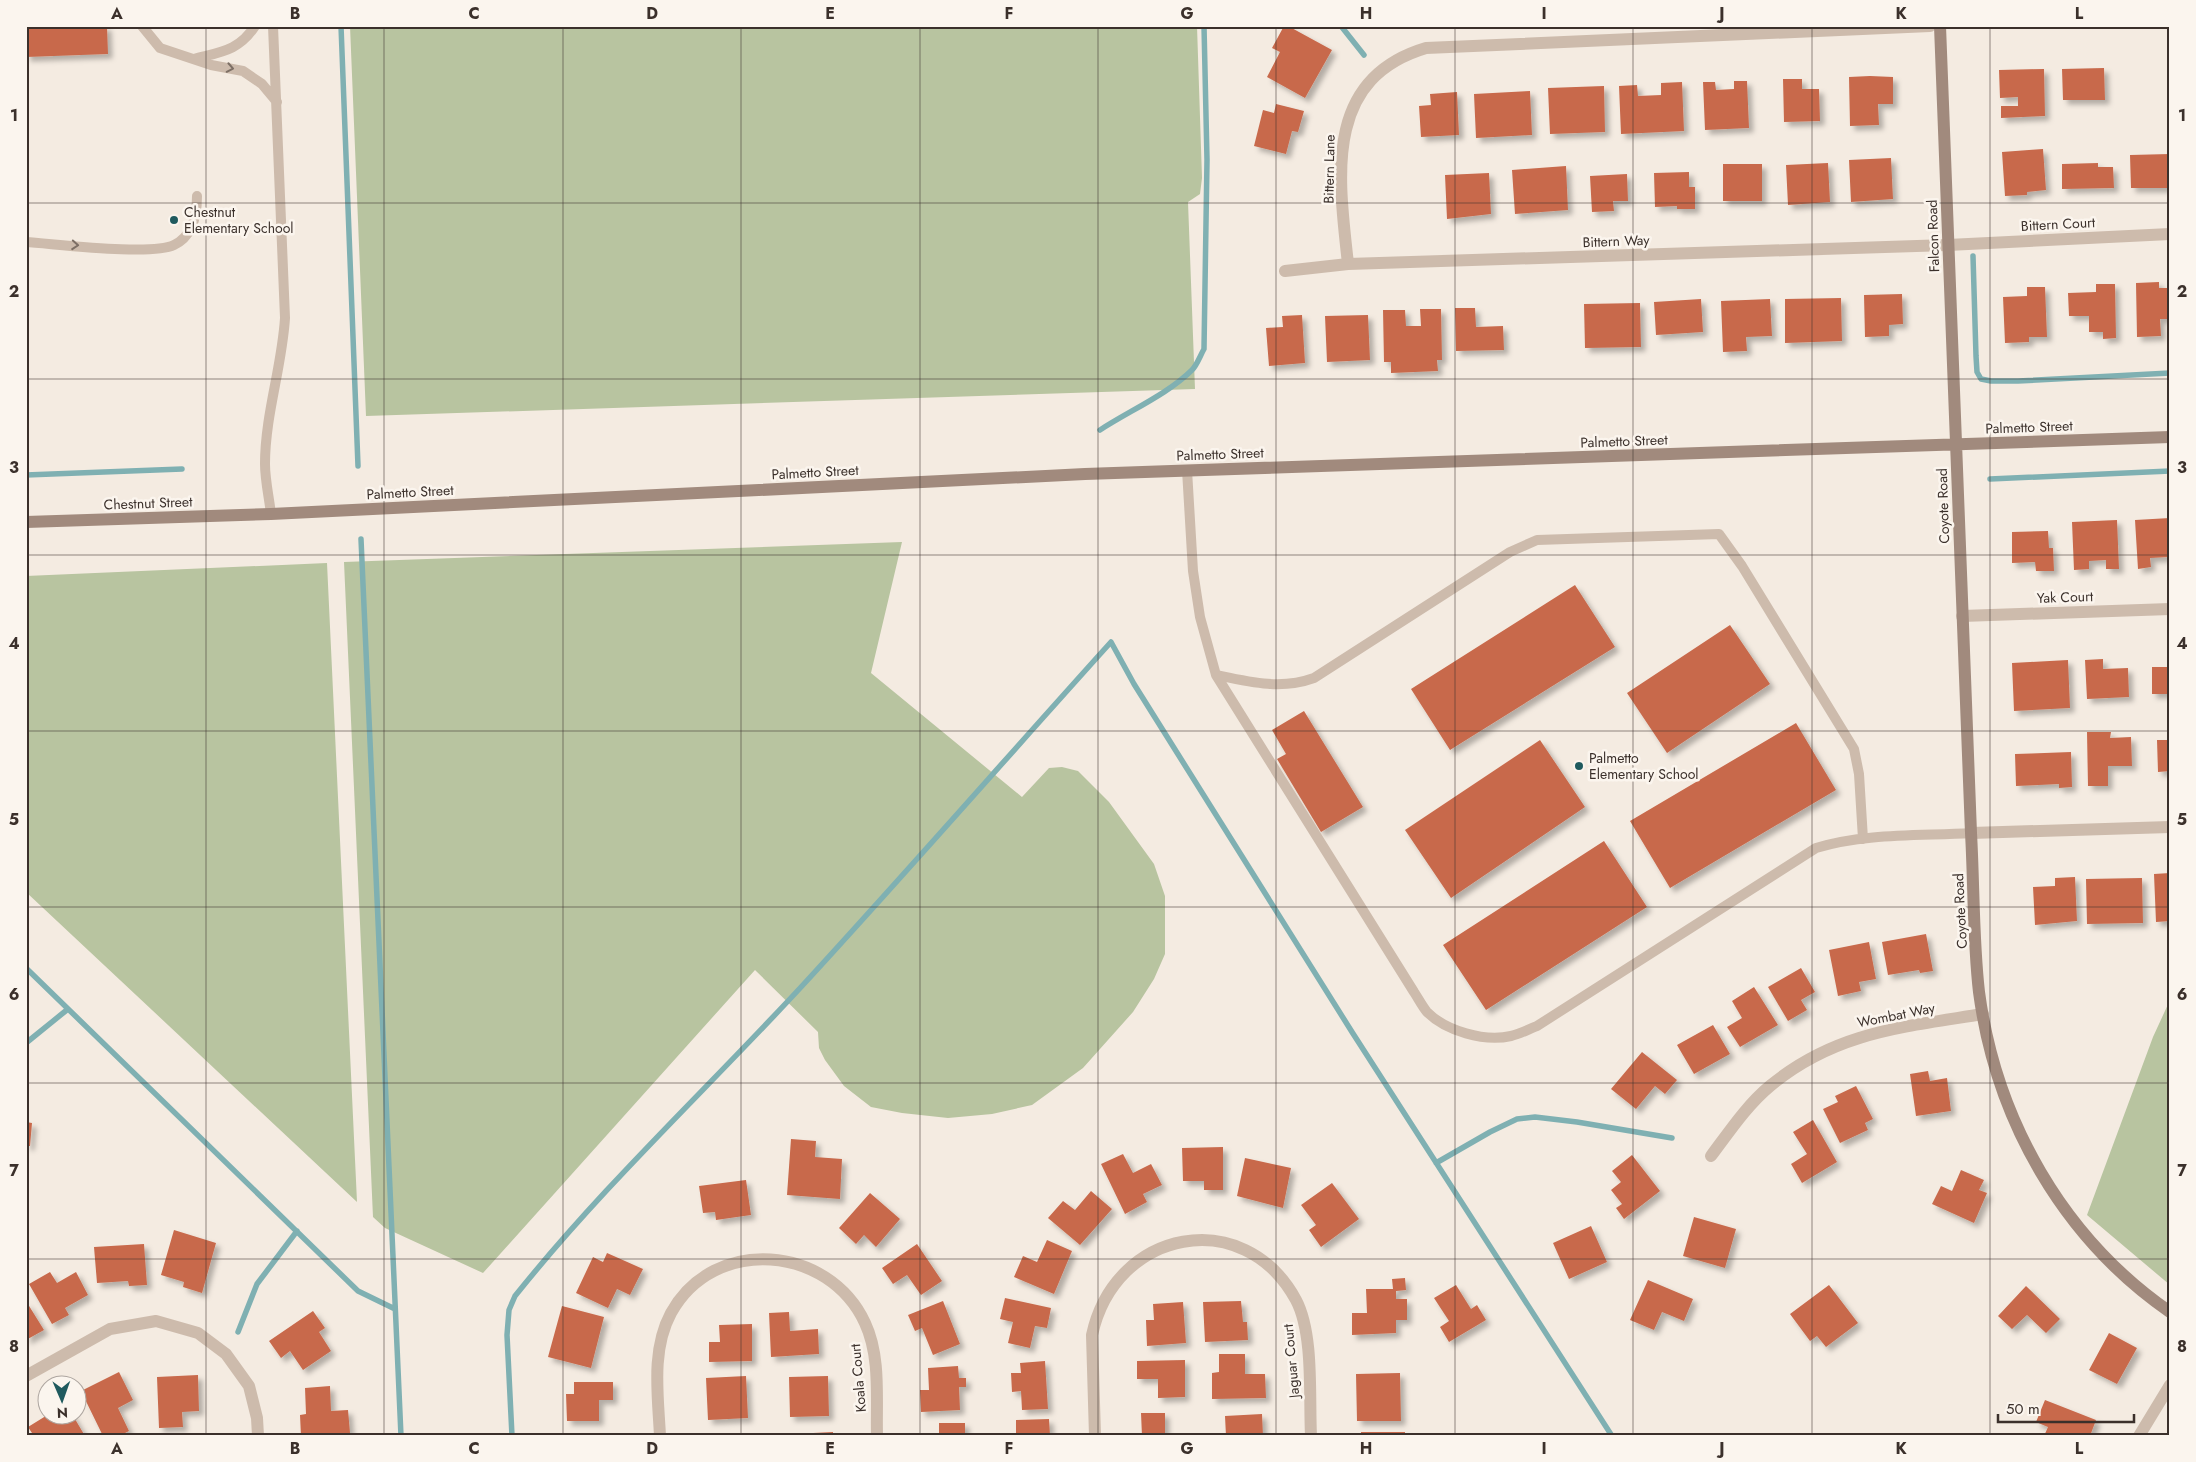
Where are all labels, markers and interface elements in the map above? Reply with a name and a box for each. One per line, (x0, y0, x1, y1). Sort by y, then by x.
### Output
text: A (110, 2, 123, 25)
text: B (290, 2, 300, 25)
text: C (468, 2, 480, 25)
text: D (646, 2, 658, 25)
text: E (825, 2, 835, 25)
text: F (1005, 2, 1013, 25)
text: G (1180, 2, 1194, 25)
text: H (1360, 2, 1372, 25)
text: I (1541, 2, 1547, 25)
text: J (1716, 2, 1725, 25)
text: K (1895, 2, 1907, 25)
text: L (2075, 2, 2084, 25)
one-way arrow (226, 63, 234, 73)
text: 1 (10, 104, 18, 127)
text: 1 (2178, 104, 2186, 127)
street label: Bittern Lane (1318, 134, 1340, 204)
street label: Falcon Road (1922, 199, 1944, 273)
place label: Chestnut Elementary School (184, 202, 294, 238)
street label: Bittern Court (2020, 212, 2096, 236)
marker: Chestnut Elementary School (168, 214, 180, 226)
street label: Bittern Way (1582, 230, 1651, 252)
one-way arrow (71, 239, 79, 250)
text: 2 (9, 280, 19, 303)
text: 2 (2177, 280, 2187, 303)
street label: Palmetto Street (1985, 415, 2074, 439)
street label: Palmetto Street (1580, 429, 1669, 453)
street label: Palmetto Street (1176, 442, 1265, 466)
text: 3 (9, 456, 19, 479)
text: 3 (2177, 456, 2187, 479)
street label: Palmetto Street (771, 460, 860, 484)
street label: Coyote Road (1932, 468, 1954, 544)
street label: Palmetto Street (366, 480, 455, 504)
street label: Chestnut Street (103, 491, 193, 515)
street label: Yak Court (2037, 586, 2094, 608)
text: 4 (8, 632, 20, 655)
text: 4 (2176, 632, 2188, 655)
place label: Palmetto Elementary School (1589, 748, 1699, 784)
marker: Palmetto Elementary School (1573, 760, 1585, 772)
text: 5 (9, 808, 19, 831)
text: 5 (2177, 808, 2187, 831)
street label: Coyote Road (1948, 873, 1972, 949)
text: 6 (9, 983, 19, 1006)
text: 6 (2177, 983, 2187, 1006)
street label: Wombat Way (1855, 998, 1937, 1032)
text: 7 (9, 1159, 19, 1182)
text: 7 (2177, 1159, 2187, 1182)
street label: Jaguar Court (1278, 1323, 1304, 1401)
text: 8 (9, 1335, 19, 1358)
text: 8 (2177, 1335, 2187, 1358)
street label: Koala Court (845, 1342, 871, 1413)
north arrow (38, 1374, 88, 1424)
scale bar (1998, 1392, 2135, 1424)
text: 50 m (2006, 1398, 2040, 1420)
text: N (57, 1403, 68, 1423)
text: A (110, 1437, 123, 1460)
text: B (290, 1437, 300, 1460)
text: C (468, 1437, 480, 1460)
text: D (646, 1437, 658, 1460)
text: E (825, 1437, 835, 1460)
text: F (1005, 1437, 1013, 1460)
text: G (1180, 1437, 1194, 1460)
text: H (1360, 1437, 1372, 1460)
text: I (1541, 1437, 1547, 1460)
text: J (1716, 1437, 1725, 1460)
text: K (1895, 1437, 1907, 1460)
text: L (2075, 1437, 2084, 1460)

